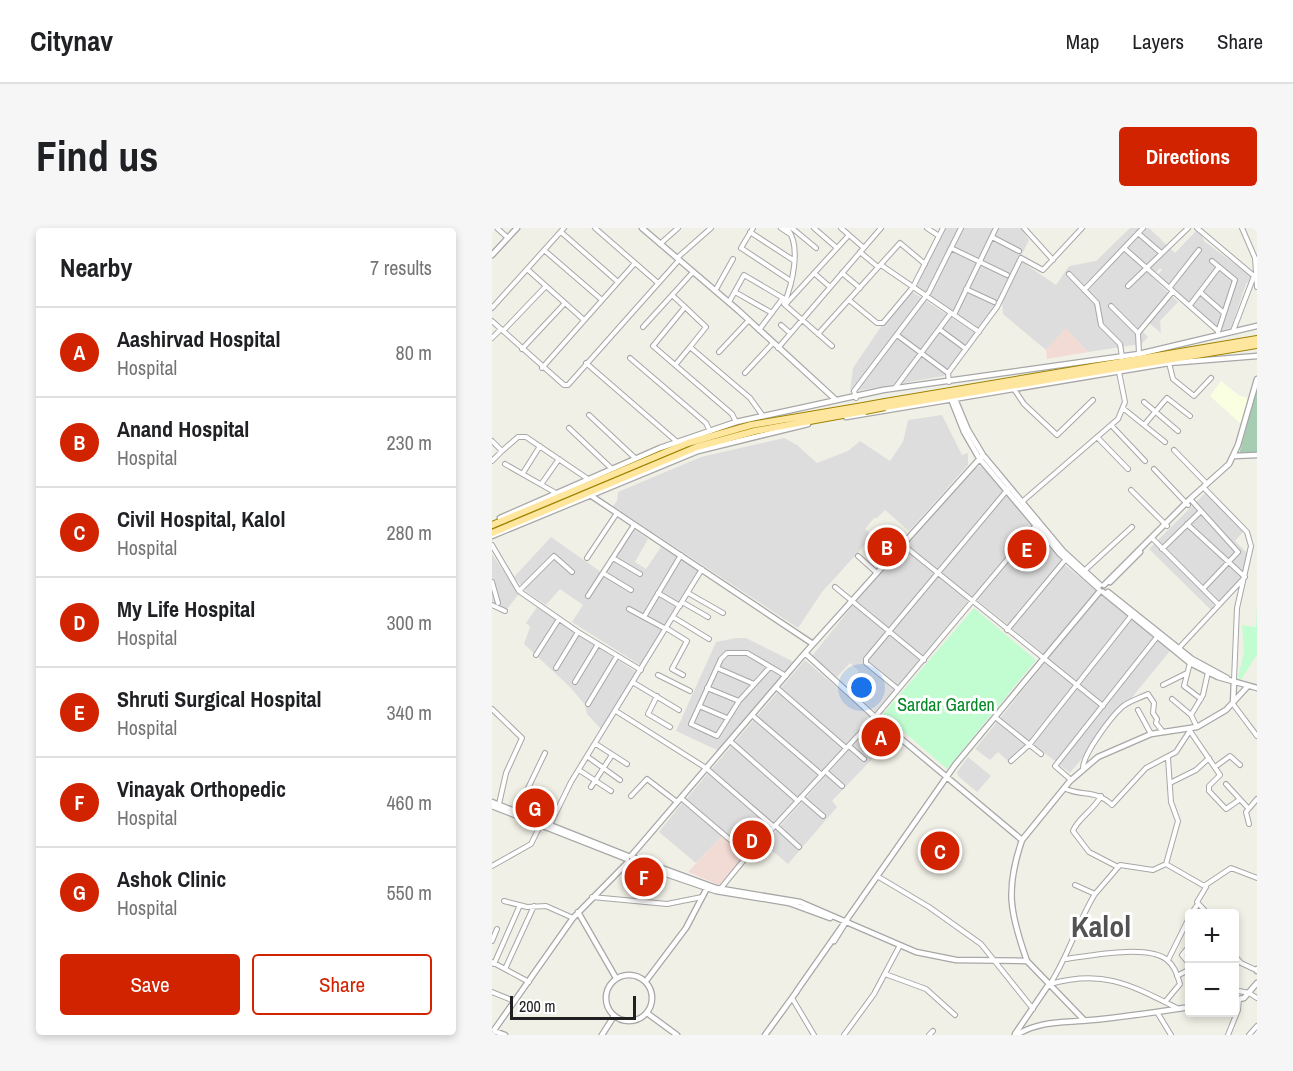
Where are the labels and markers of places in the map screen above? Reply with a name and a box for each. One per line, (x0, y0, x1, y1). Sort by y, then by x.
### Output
pin: B (868, 524, 906, 570)
pin: E (1008, 526, 1046, 572)
pin: A (862, 714, 900, 760)
pin: G (516, 786, 555, 830)
pin: D (732, 818, 772, 862)
pin: C (920, 828, 960, 874)
pin: F (624, 854, 664, 900)

